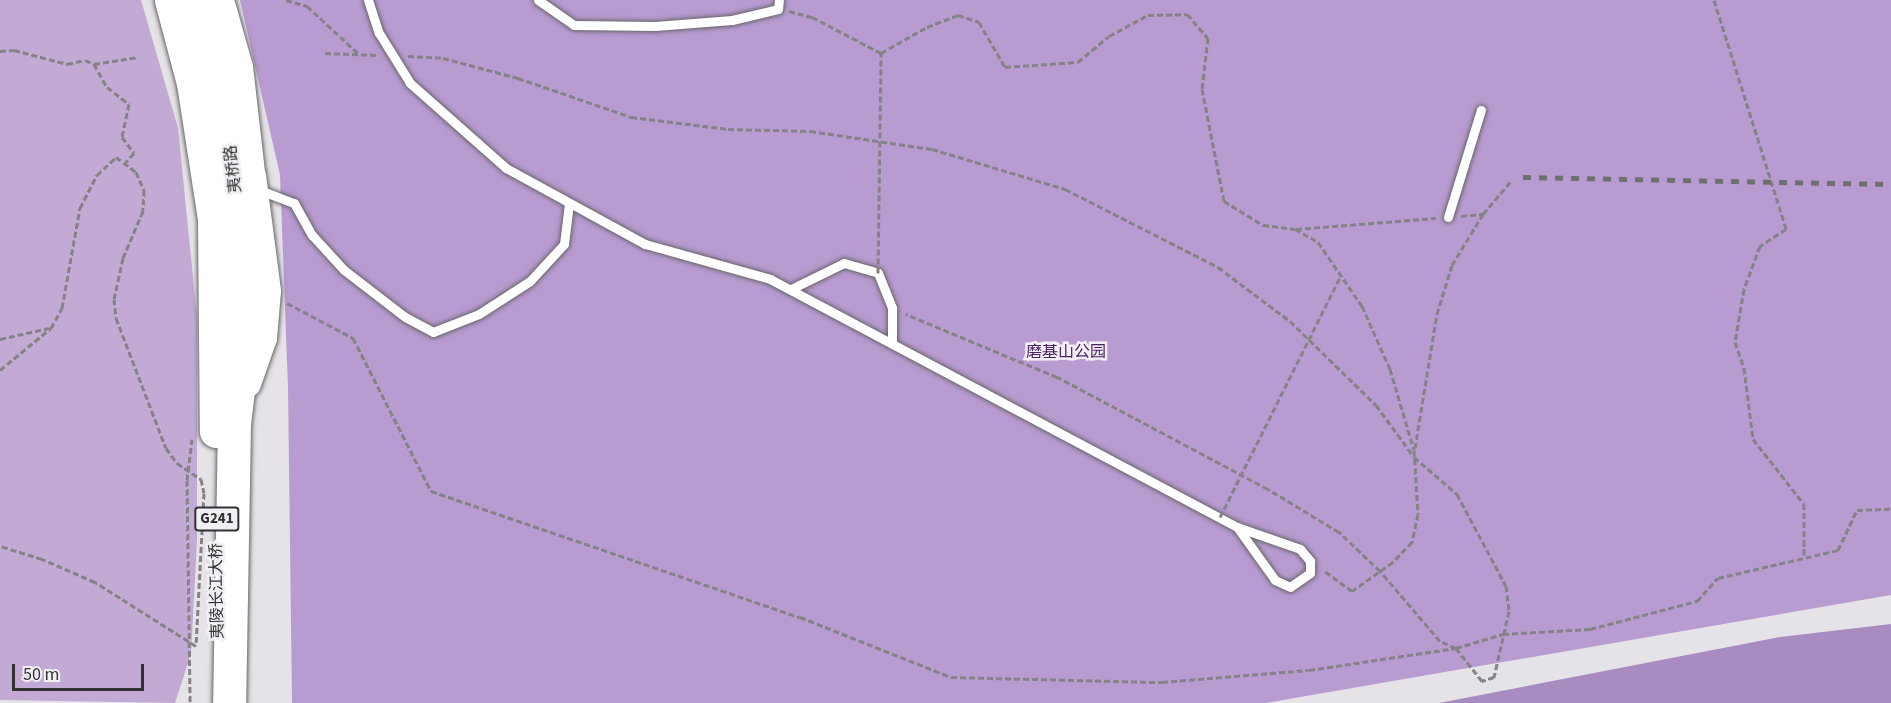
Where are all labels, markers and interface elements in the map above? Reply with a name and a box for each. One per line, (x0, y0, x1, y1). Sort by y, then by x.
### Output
street label: 夷桥路 (221, 144, 245, 194)
park label: 磨基山公园 (1026, 342, 1106, 362)
road number: G241 (193, 507, 241, 531)
street label: 夷陵长江大桥 (207, 543, 227, 639)
scale bar (15, 652, 147, 690)
text: 50 m (23, 662, 59, 687)

